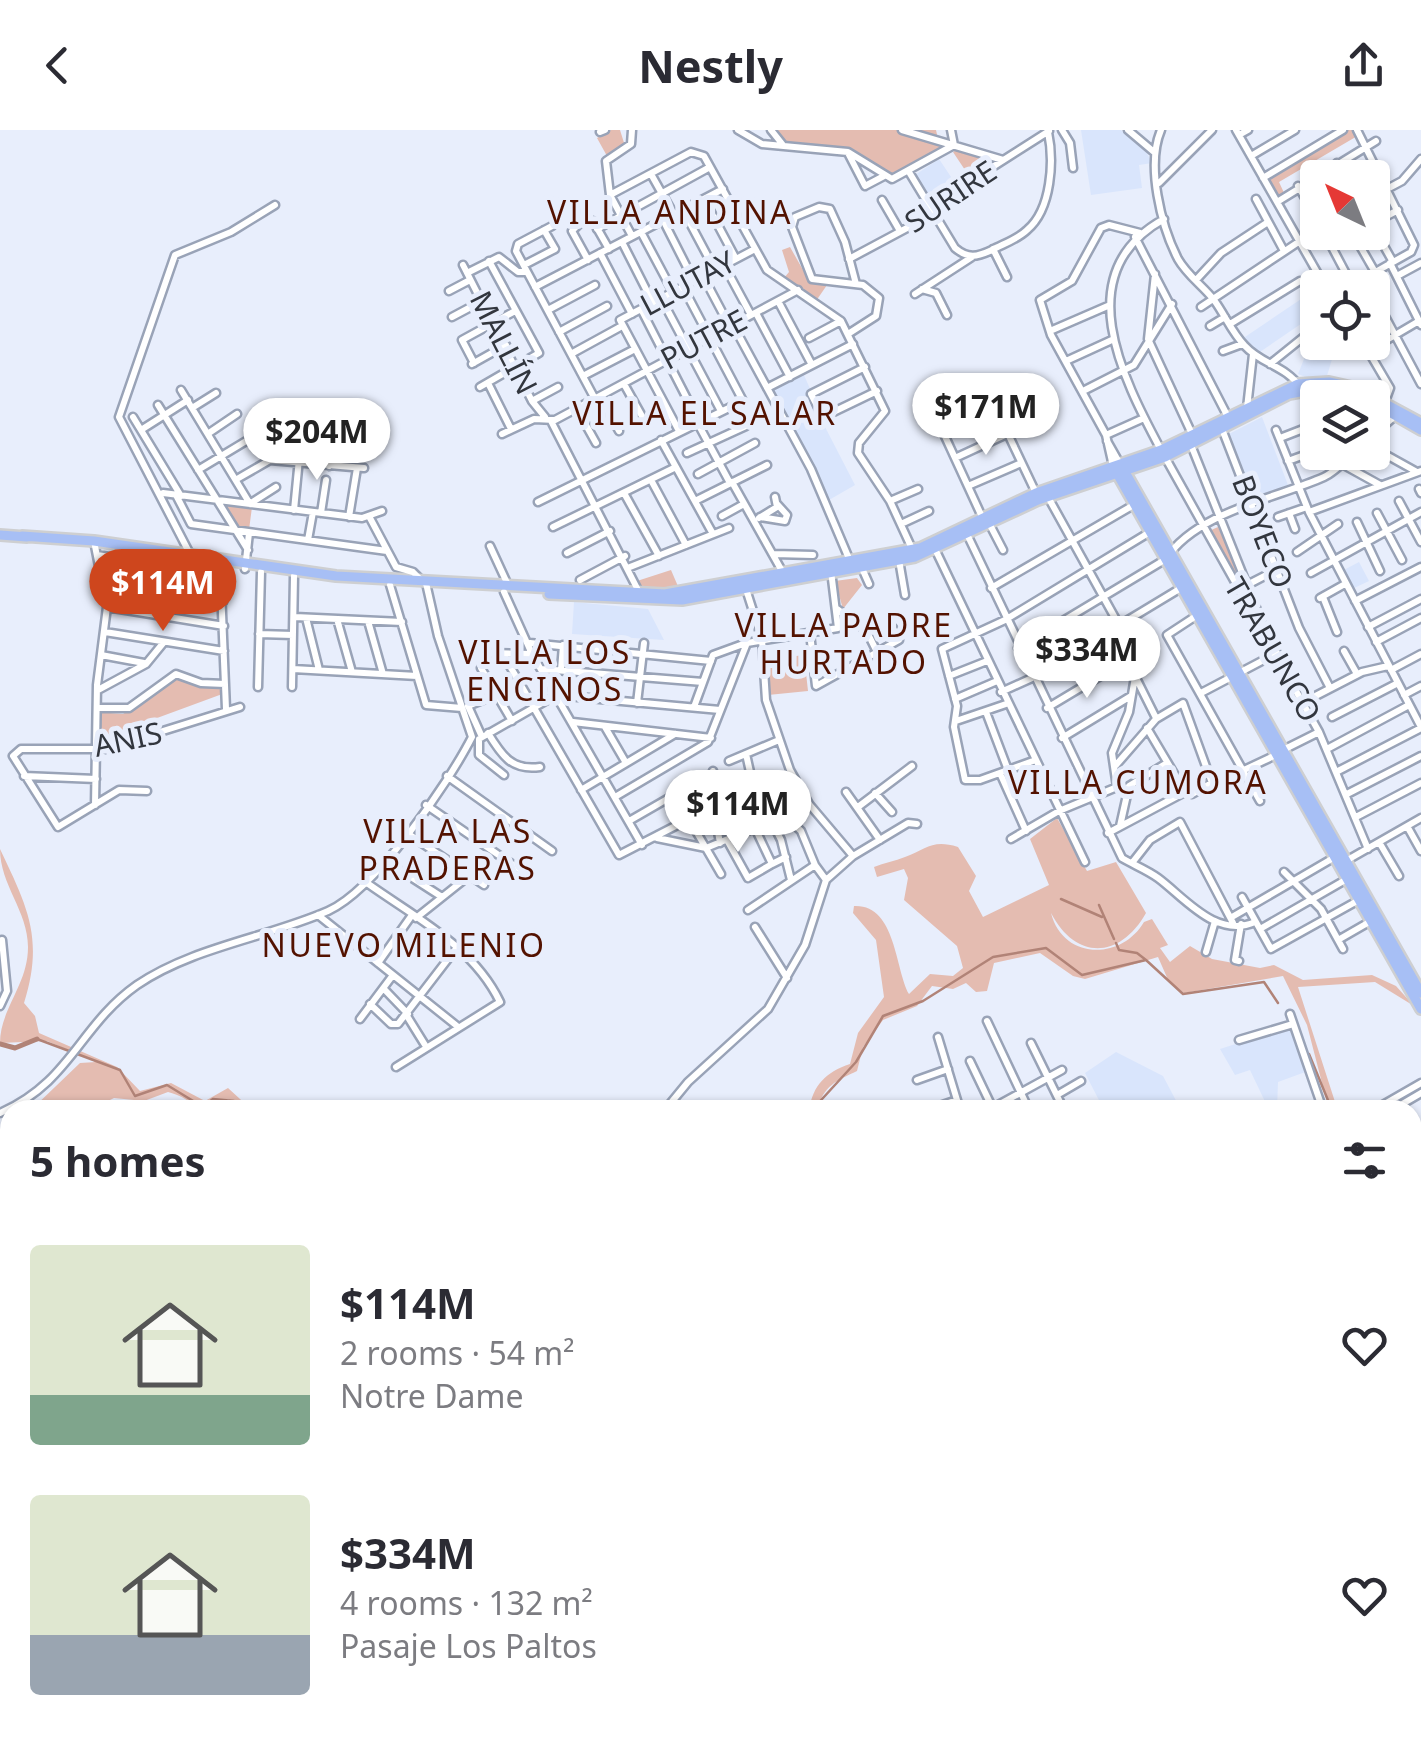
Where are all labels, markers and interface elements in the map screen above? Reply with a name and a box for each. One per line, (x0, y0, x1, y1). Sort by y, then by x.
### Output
text: Nestly (638, 35, 783, 96)
icon: back (30, 38, 85, 93)
icon: share (1336, 38, 1391, 93)
street label: SURIRE (896, 150, 1004, 241)
north arrow (1300, 160, 1390, 250)
map controls (1300, 160, 1390, 470)
district label: VILLA ANDINA (547, 190, 793, 233)
street label: LLUTAY (633, 241, 742, 325)
button: locate (1300, 270, 1390, 360)
street label: MALLÍN (461, 284, 548, 401)
street label: PUTRE (653, 299, 754, 378)
pin: $171M (916, 373, 1056, 458)
button: layers (1300, 380, 1390, 470)
text: $171M (934, 384, 1038, 427)
district label: VILLA EL SALAR (572, 391, 838, 434)
pin: $204M (247, 398, 387, 483)
text: $204M (265, 409, 369, 452)
street label: BOYECO (1223, 469, 1304, 594)
pin: $114M (93, 549, 233, 634)
text: $114M (111, 560, 215, 603)
street label: TRABUNCO (1215, 569, 1331, 729)
district label: VILLA PADRE HURTADO (734, 603, 954, 683)
pin: $334M (1017, 616, 1157, 701)
text: $334M (1035, 627, 1139, 670)
district label: VILLA LOS ENCINOS (458, 630, 632, 710)
street label: ANIS (90, 711, 166, 766)
district label: VILLA CUMORA (1008, 760, 1268, 803)
pin: $114M (668, 770, 808, 855)
text: $114M (686, 781, 790, 824)
district label: VILLA LAS PRADERAS (359, 809, 537, 889)
district label: NUEVO MILENIO (262, 923, 546, 966)
text: 5 homes (30, 1132, 206, 1189)
icon: filters (1337, 1133, 1392, 1188)
text: $114M (340, 1274, 476, 1331)
icon: home (110, 1285, 230, 1405)
icon: heart (1337, 1318, 1392, 1373)
text: 2 rooms · 54 m² (340, 1331, 574, 1374)
text: Notre Dame (340, 1374, 523, 1417)
text: $334M (340, 1524, 476, 1581)
icon: home (110, 1535, 230, 1655)
icon: heart (1337, 1568, 1392, 1623)
text: 4 rooms · 132 m² (340, 1581, 593, 1624)
text: Pasaje Los Paltos (340, 1624, 597, 1667)

